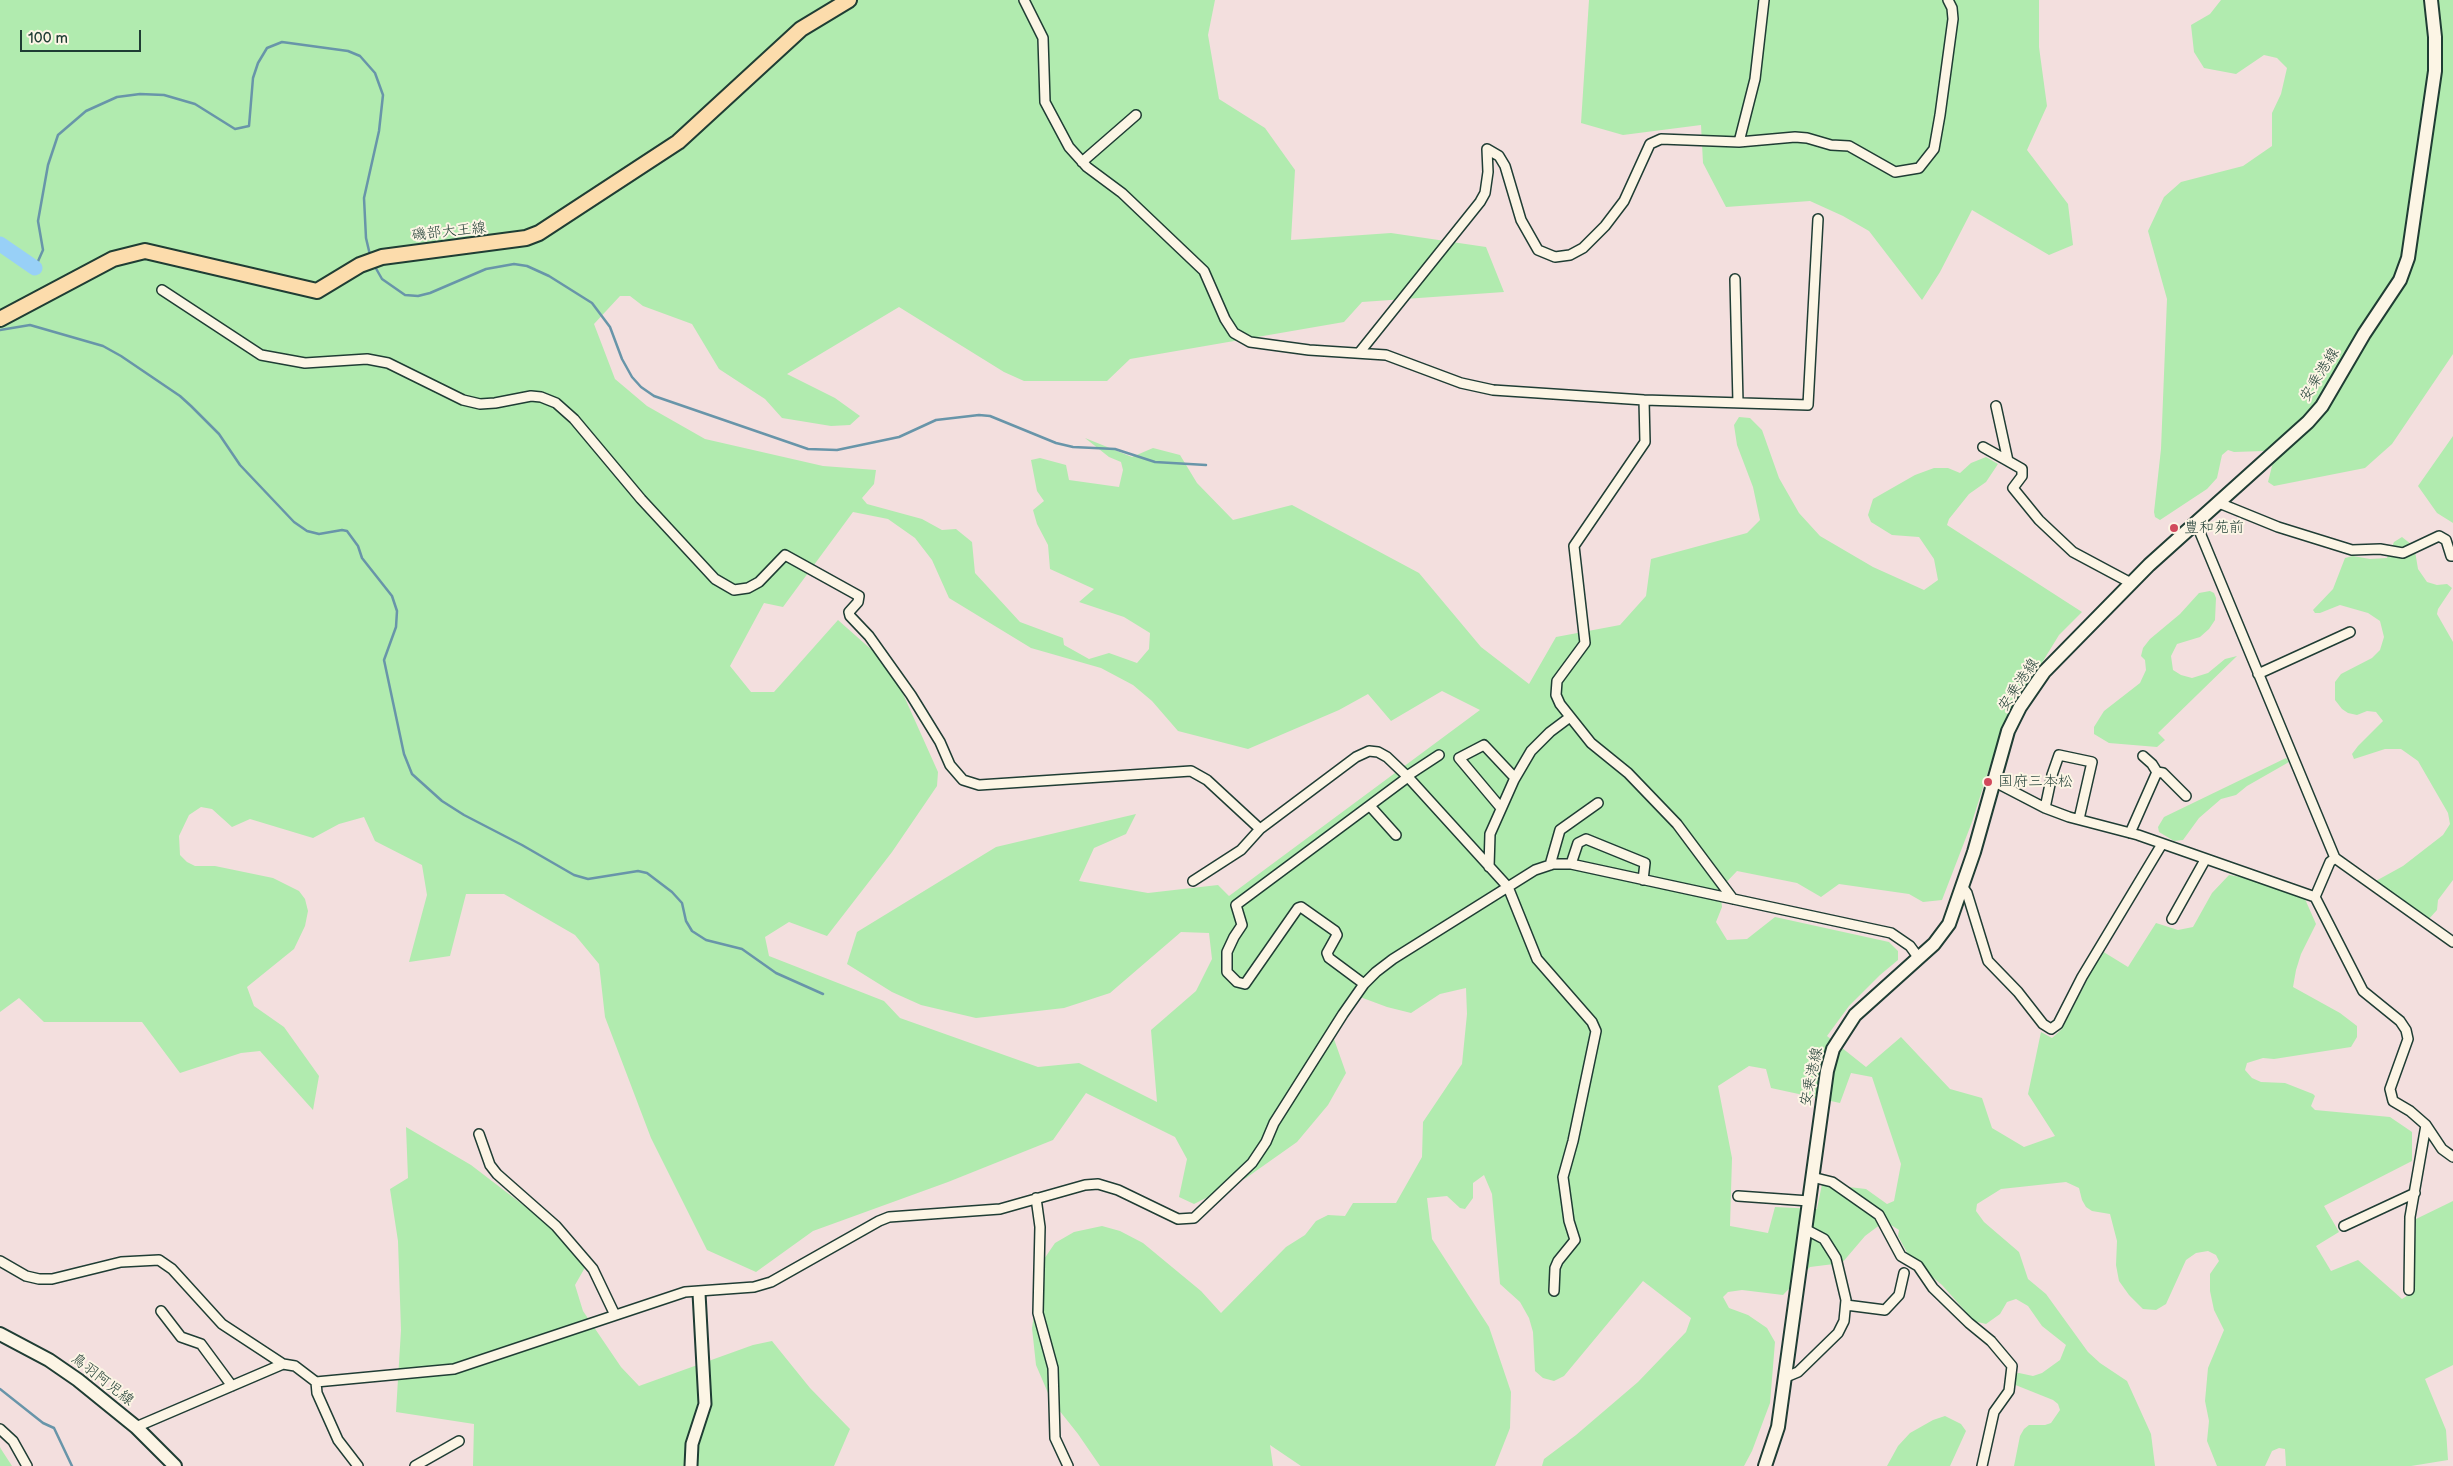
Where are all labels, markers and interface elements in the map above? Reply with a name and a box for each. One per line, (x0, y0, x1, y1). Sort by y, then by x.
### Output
scale bar (22, 20, 144, 52)
text: 100 m (28, 29, 68, 48)
street label: 磯部大王線 (411, 219, 487, 245)
street label: 安乗港線 (2296, 345, 2344, 405)
place label: 豊和苑前 (2184, 519, 2244, 537)
marker: 豊和苑前 (2168, 522, 2180, 534)
street label: 安乗港線 (1995, 655, 2043, 715)
place label: 国府三本松 (1998, 773, 2073, 791)
marker: 国府三本松 (1982, 776, 1994, 788)
street label: 安乗港線 (1797, 1046, 1827, 1108)
street label: 鳥羽阿児線 (67, 1350, 137, 1410)

